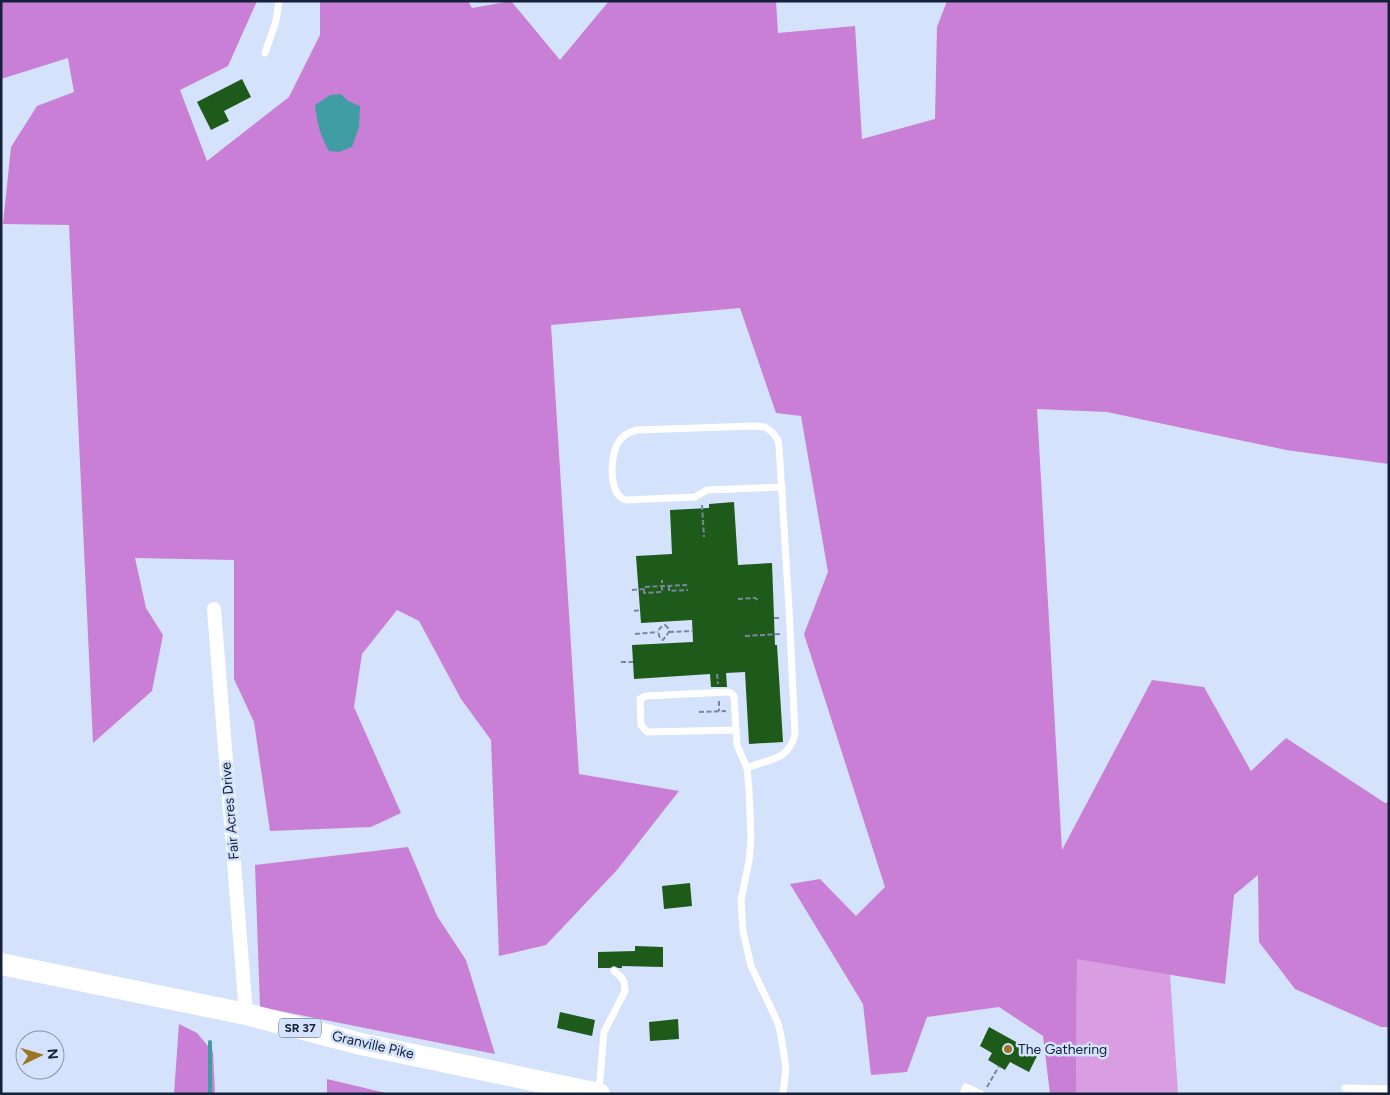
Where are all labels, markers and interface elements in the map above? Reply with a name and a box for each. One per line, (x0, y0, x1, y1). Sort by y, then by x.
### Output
street label: Fair Acres Drive (217, 761, 243, 860)
road number: SR 37 (279, 1018, 321, 1038)
street label: Granville Pike (330, 1027, 416, 1063)
north arrow (15, 1030, 65, 1080)
place label: The Gathering (1018, 1041, 1107, 1058)
marker: The Gathering (1002, 1043, 1014, 1055)
text: N (44, 1048, 61, 1060)

